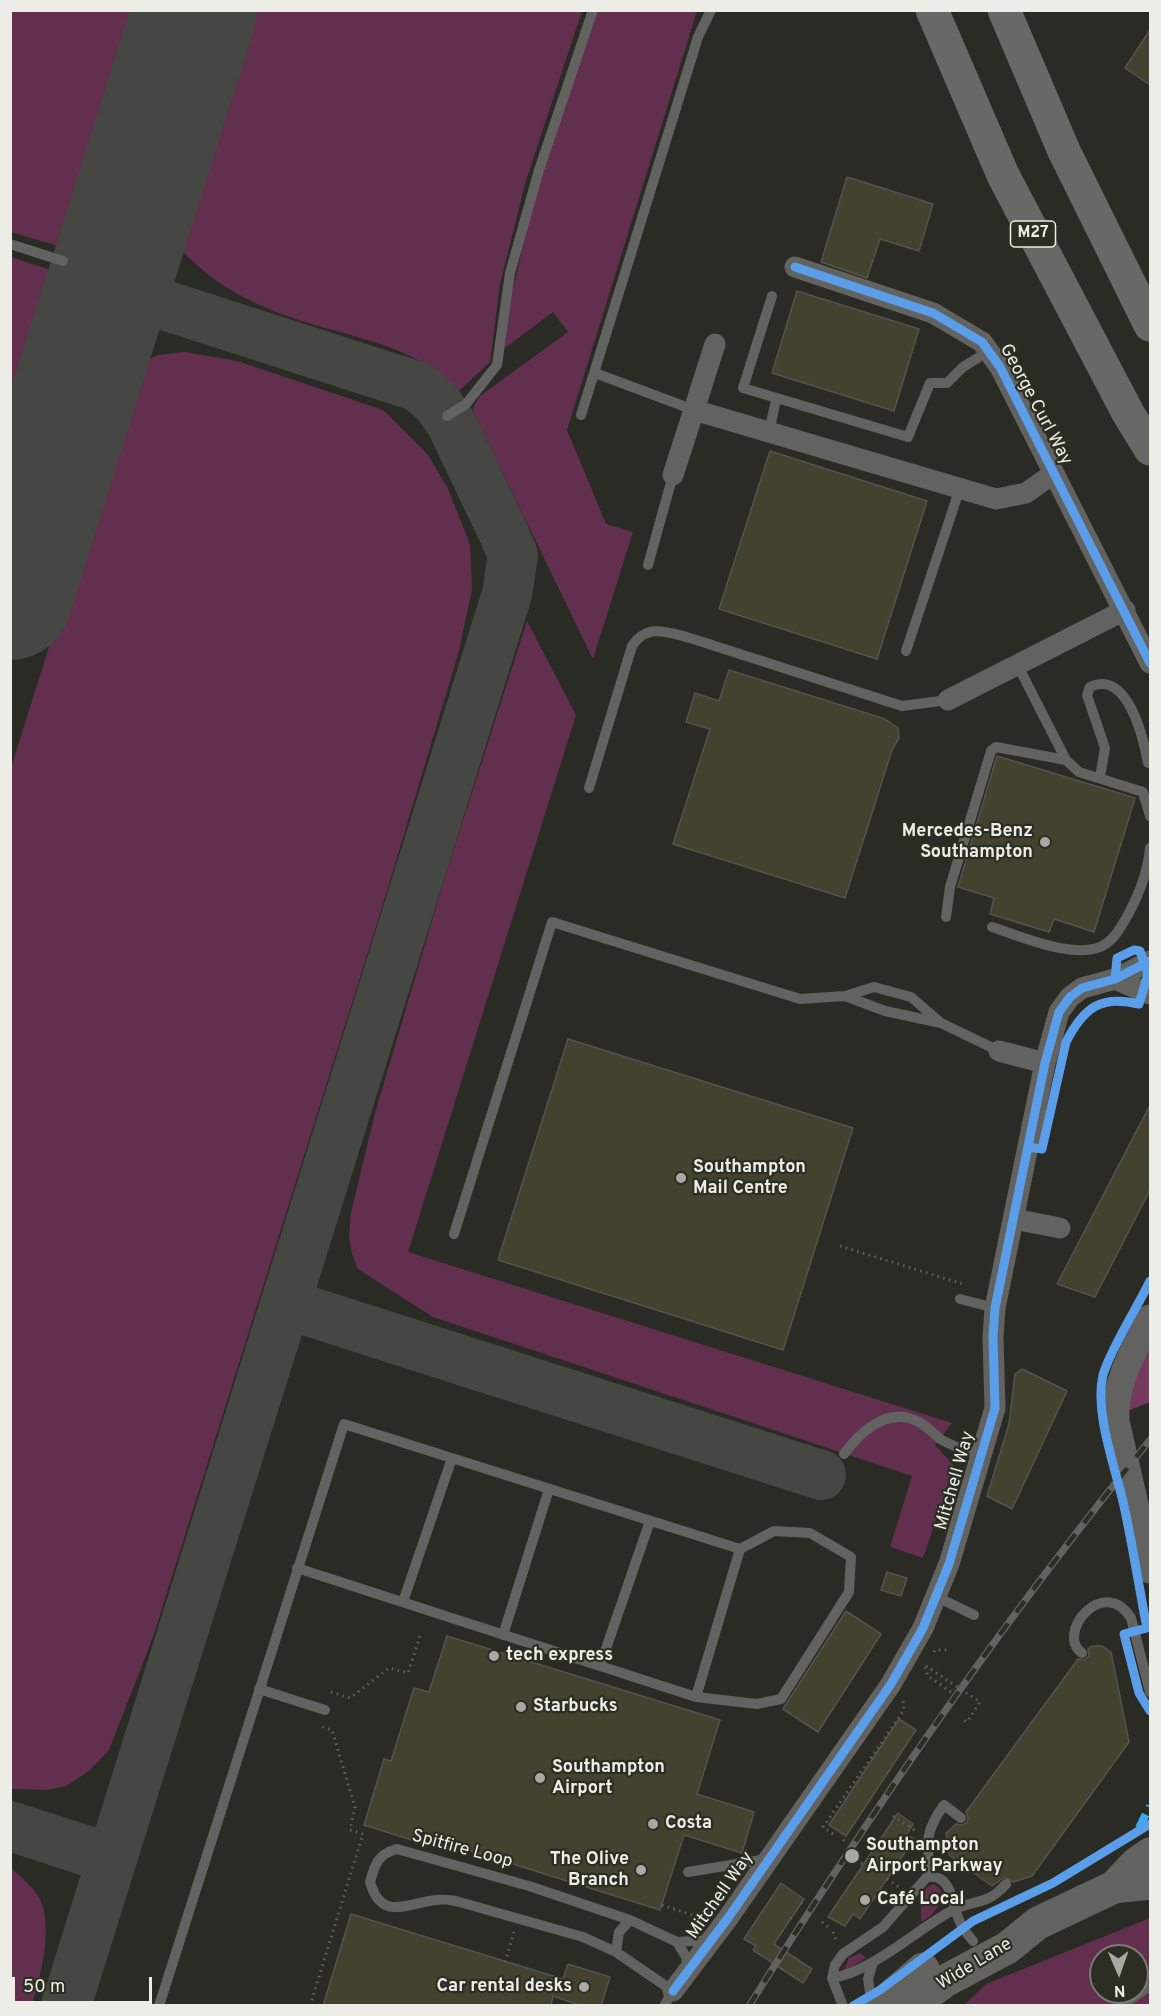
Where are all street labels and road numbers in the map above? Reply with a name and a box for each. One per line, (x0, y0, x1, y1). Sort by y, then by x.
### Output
road number: M27 (1010, 221, 1056, 247)
street label: George Curl Way (994, 341, 1076, 469)
street label: Mitchell Way (932, 1429, 980, 1533)
street label: Spitfire Loop (409, 1826, 515, 1874)
street label: Mitchell Way (683, 1848, 759, 1944)
street label: Wide Lane (934, 1934, 1016, 1996)

